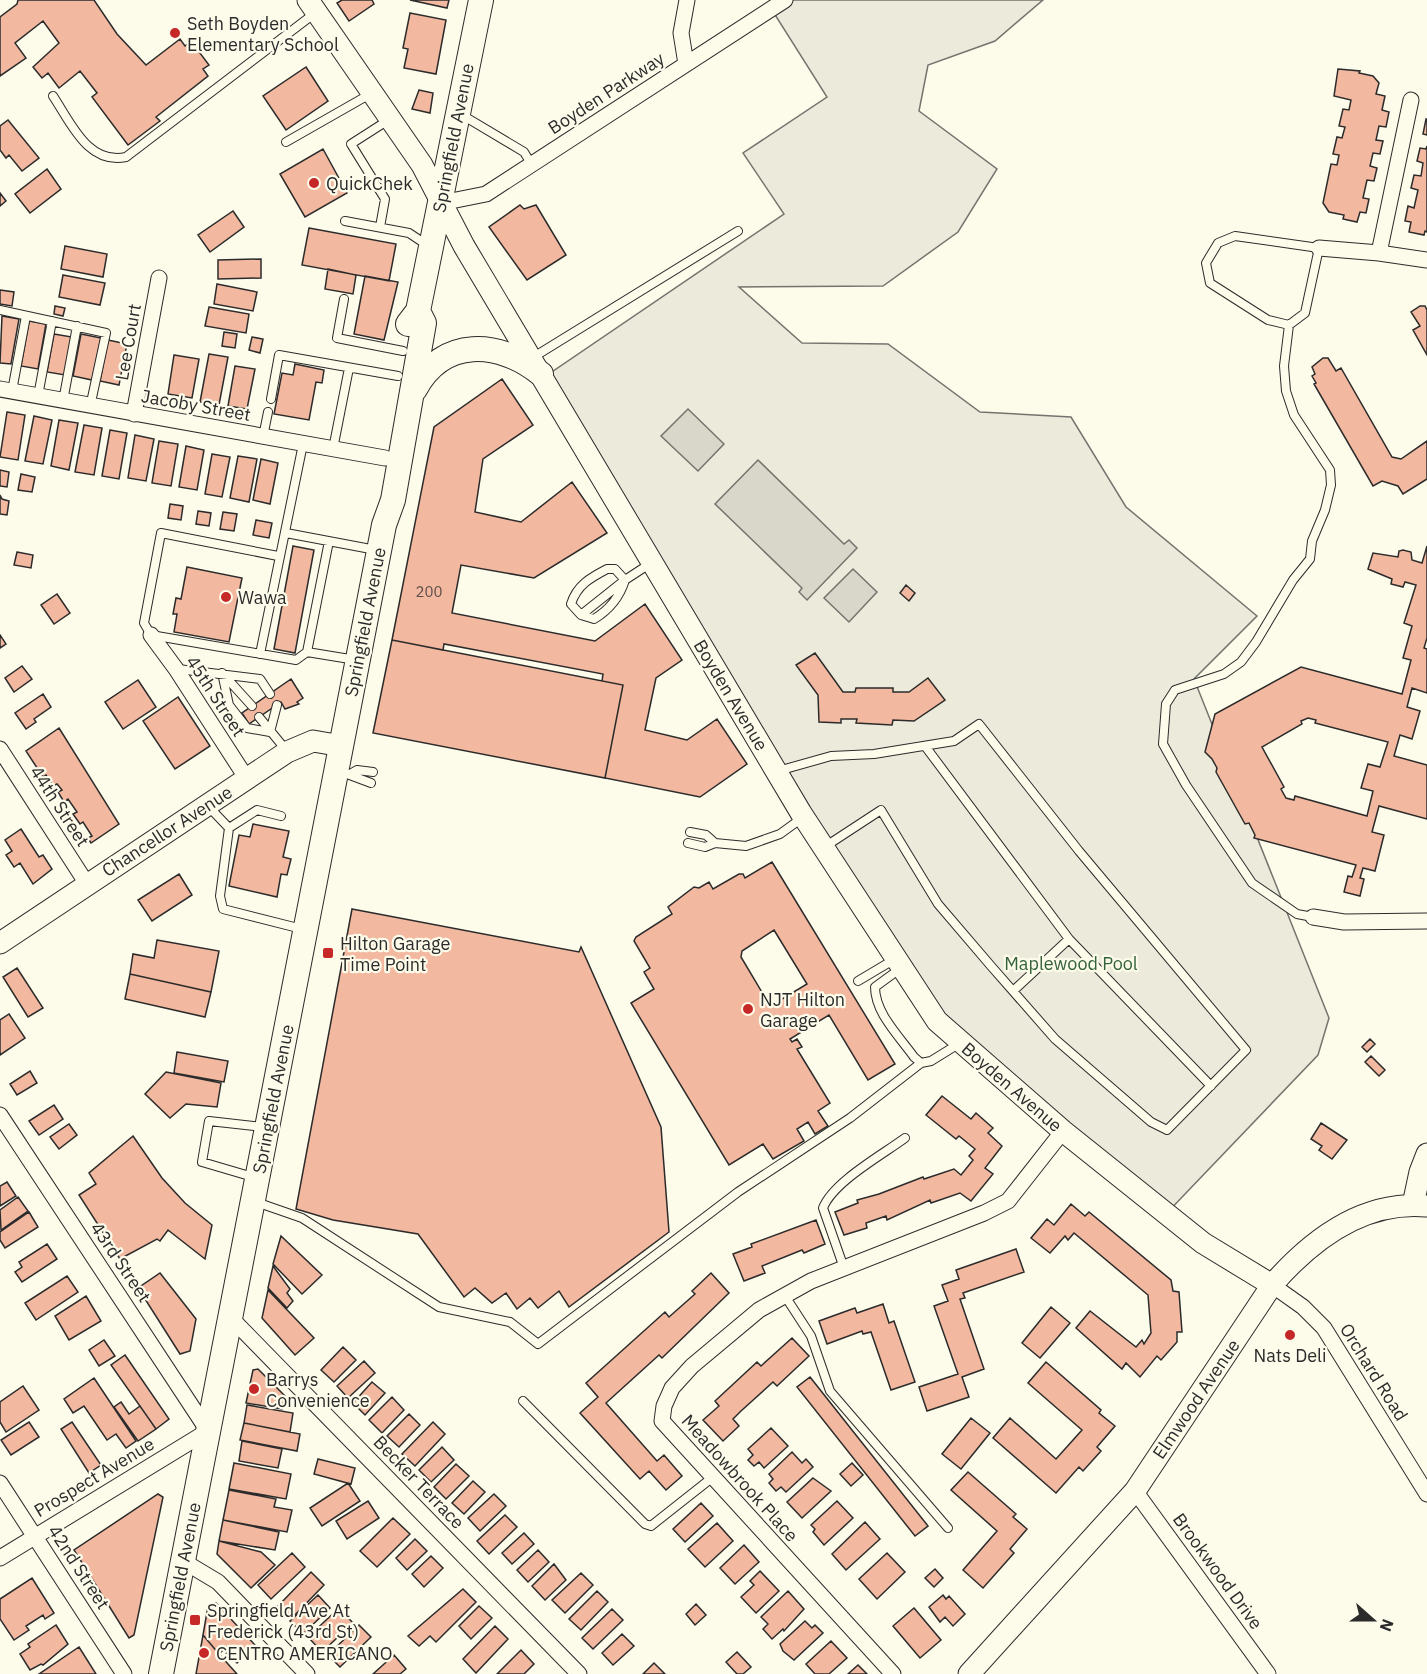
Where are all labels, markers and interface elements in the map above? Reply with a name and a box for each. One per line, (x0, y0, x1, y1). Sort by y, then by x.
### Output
place label: Seth Boyden Elementary School (187, 12, 339, 56)
marker: Seth Boyden Elementary School (168, 26, 182, 40)
street label: Boyden Parkway (544, 47, 668, 139)
street label: Springfield Avenue (427, 61, 479, 215)
place label: QuickChek (326, 172, 413, 195)
marker: QuickChek (307, 176, 321, 190)
street label: Lee Court (110, 302, 146, 382)
street label: Jacoby Street (139, 384, 253, 426)
street label: Springfield Avenue (339, 545, 391, 699)
house number: 200 (415, 582, 443, 601)
place label: Wawa (238, 586, 287, 609)
marker: Wawa (219, 590, 233, 604)
street label: Boyden Avenue (689, 635, 773, 755)
street label: 45th Street (181, 651, 251, 741)
street label: 44th Street (25, 761, 95, 851)
street label: Chancellor Avenue (97, 780, 237, 882)
place label: Hilton Garage Time Point (340, 932, 450, 976)
marker: Hilton Garage Time Point (321, 946, 335, 960)
park label: Maplewood Pool (1004, 952, 1138, 975)
place label: NJT Hilton Garage (760, 988, 845, 1032)
marker: NJT Hilton Garage (741, 1002, 755, 1016)
street label: Springfield Avenue (247, 1022, 299, 1176)
street label: Boyden Avenue (957, 1037, 1067, 1137)
street label: 43rd Street (86, 1217, 156, 1307)
street label: Orchard Road (1335, 1319, 1413, 1425)
marker: Nats Deli (1283, 1328, 1297, 1342)
street label: Elmwood Avenue (1147, 1335, 1245, 1463)
place label: Nats Deli (1253, 1344, 1327, 1367)
place label: Barrys Convenience (266, 1368, 370, 1412)
marker: Barrys Convenience (247, 1382, 261, 1396)
street label: Meadowbrook Place (677, 1410, 803, 1547)
street label: Becker Terrace (369, 1430, 469, 1534)
street label: Prospect Avenue (30, 1432, 158, 1522)
street label: Springfield Avenue (154, 1500, 206, 1654)
street label: Brookwood Drive (1168, 1508, 1268, 1634)
street label: 42nd Street (43, 1521, 115, 1613)
north arrow (1343, 1590, 1403, 1650)
place label: Springfield Ave At Frederick (43rd St) (207, 1599, 359, 1643)
marker: Springfield Ave At Frederick (43rd St) (188, 1613, 202, 1627)
text: N (1376, 1616, 1398, 1634)
place label: CENTRO AMERICANO (216, 1642, 393, 1665)
marker: CENTRO AMERICANO (197, 1646, 211, 1660)

